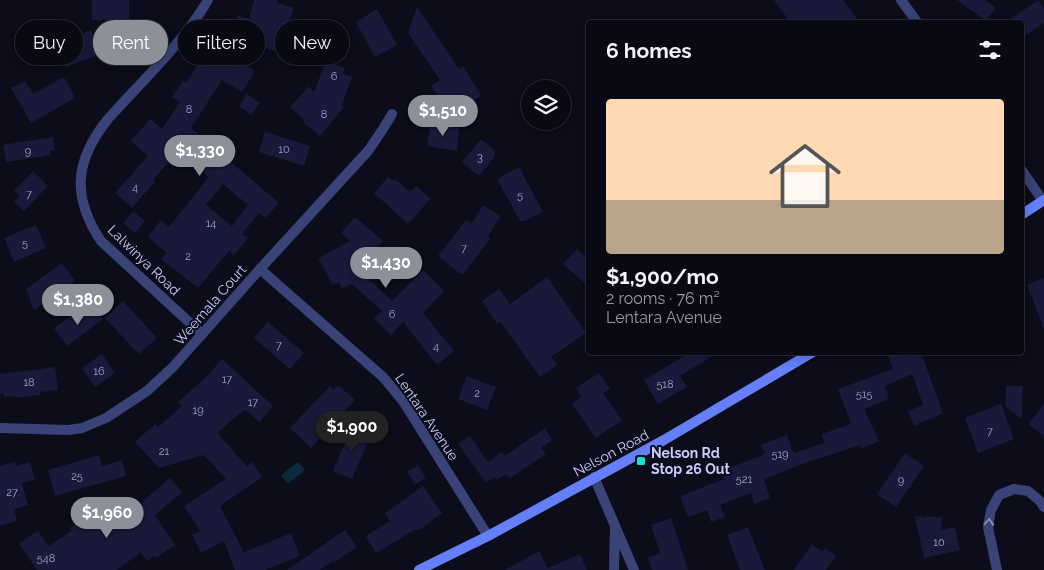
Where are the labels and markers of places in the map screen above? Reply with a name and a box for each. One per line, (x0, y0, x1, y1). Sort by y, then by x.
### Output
pin: $1,510 (402, 94, 484, 137)
pin: $1,330 (159, 134, 241, 177)
pin: $1,430 (345, 246, 427, 289)
pin: $1,380 (37, 284, 119, 326)
pin: $1,900 (311, 410, 393, 453)
place label: Nelson Rd Stop 26 Out (651, 445, 730, 477)
marker: Nelson Rd Stop 26 Out (635, 455, 647, 467)
pin: $1,960 (66, 496, 148, 539)

